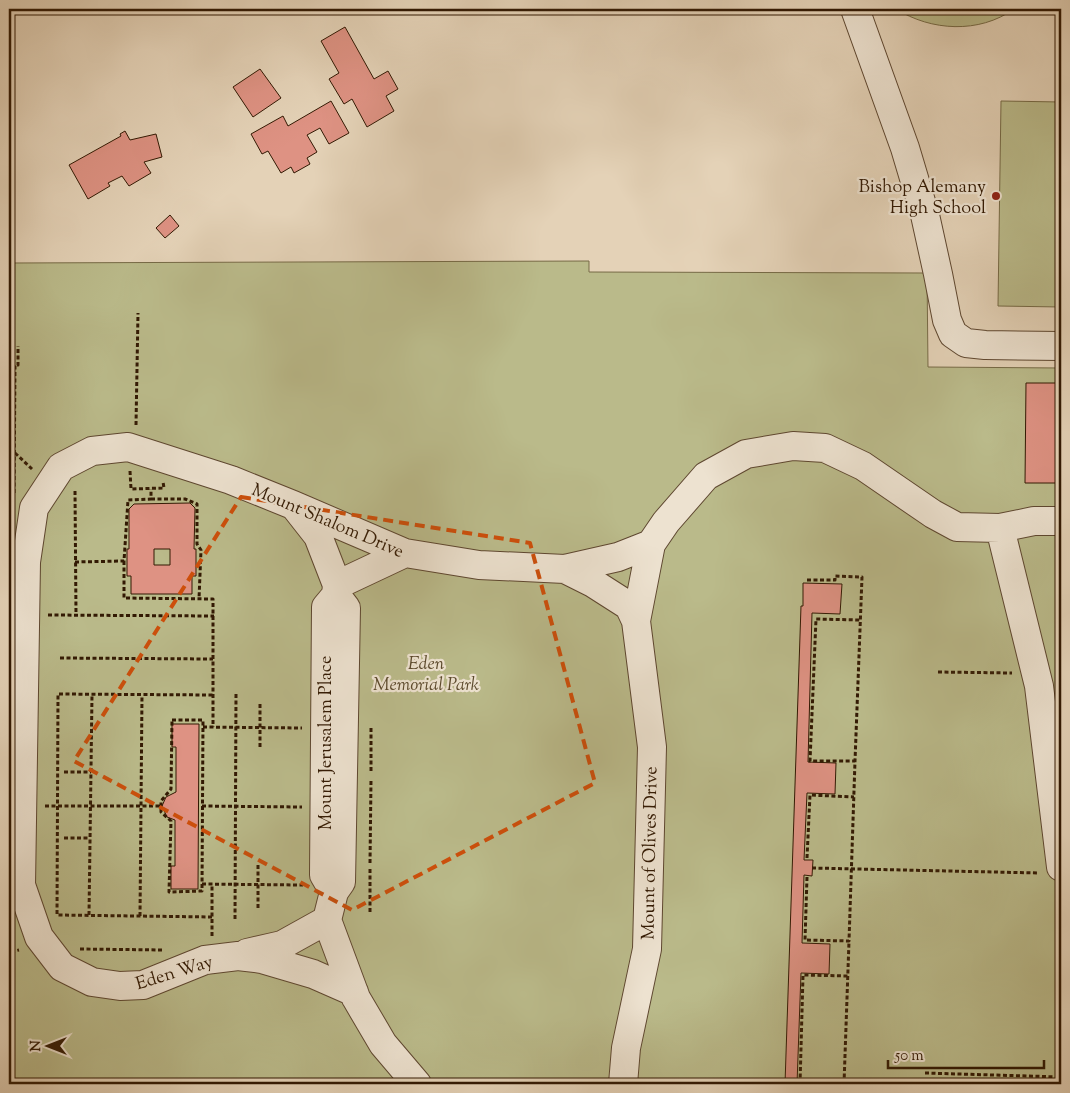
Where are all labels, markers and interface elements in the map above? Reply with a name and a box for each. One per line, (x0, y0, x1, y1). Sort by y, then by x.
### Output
place label: Bishop Alemany High School (858, 175, 986, 222)
marker: Bishop Alemany High School (990, 190, 1002, 202)
street label: Mount Shalom Drive (247, 478, 407, 566)
park label: Eden Memorial Park (373, 652, 479, 699)
street label: Mount Jerusalem Place (314, 656, 340, 830)
street label: Mount of Olives Drive (636, 766, 666, 940)
street label: Eden Way (133, 950, 217, 998)
north arrow (22, 1020, 72, 1070)
scale bar (888, 1038, 1044, 1070)
text: N (27, 1040, 47, 1052)
text: 50 m (894, 1046, 924, 1067)

